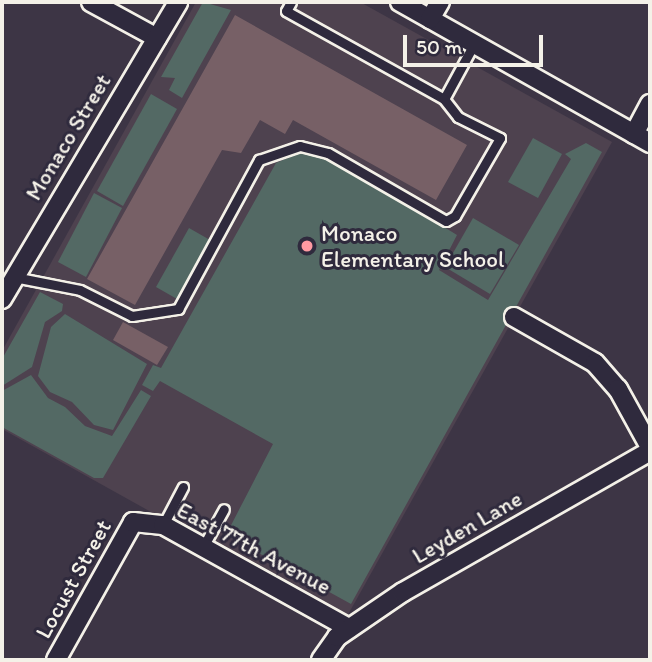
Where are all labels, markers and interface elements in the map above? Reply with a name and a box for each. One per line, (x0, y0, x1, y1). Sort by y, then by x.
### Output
scale bar (407, 21, 547, 65)
text: 50 m (416, 34, 462, 59)
street label: Monaco Street (20, 69, 116, 205)
place label: Monaco Elementary School (321, 219, 504, 273)
marker: Monaco Elementary School (299, 238, 315, 254)
street label: Leyden Lane (407, 484, 527, 570)
street label: East 77th Avenue (173, 496, 335, 600)
street label: Locust Street (29, 515, 117, 643)

